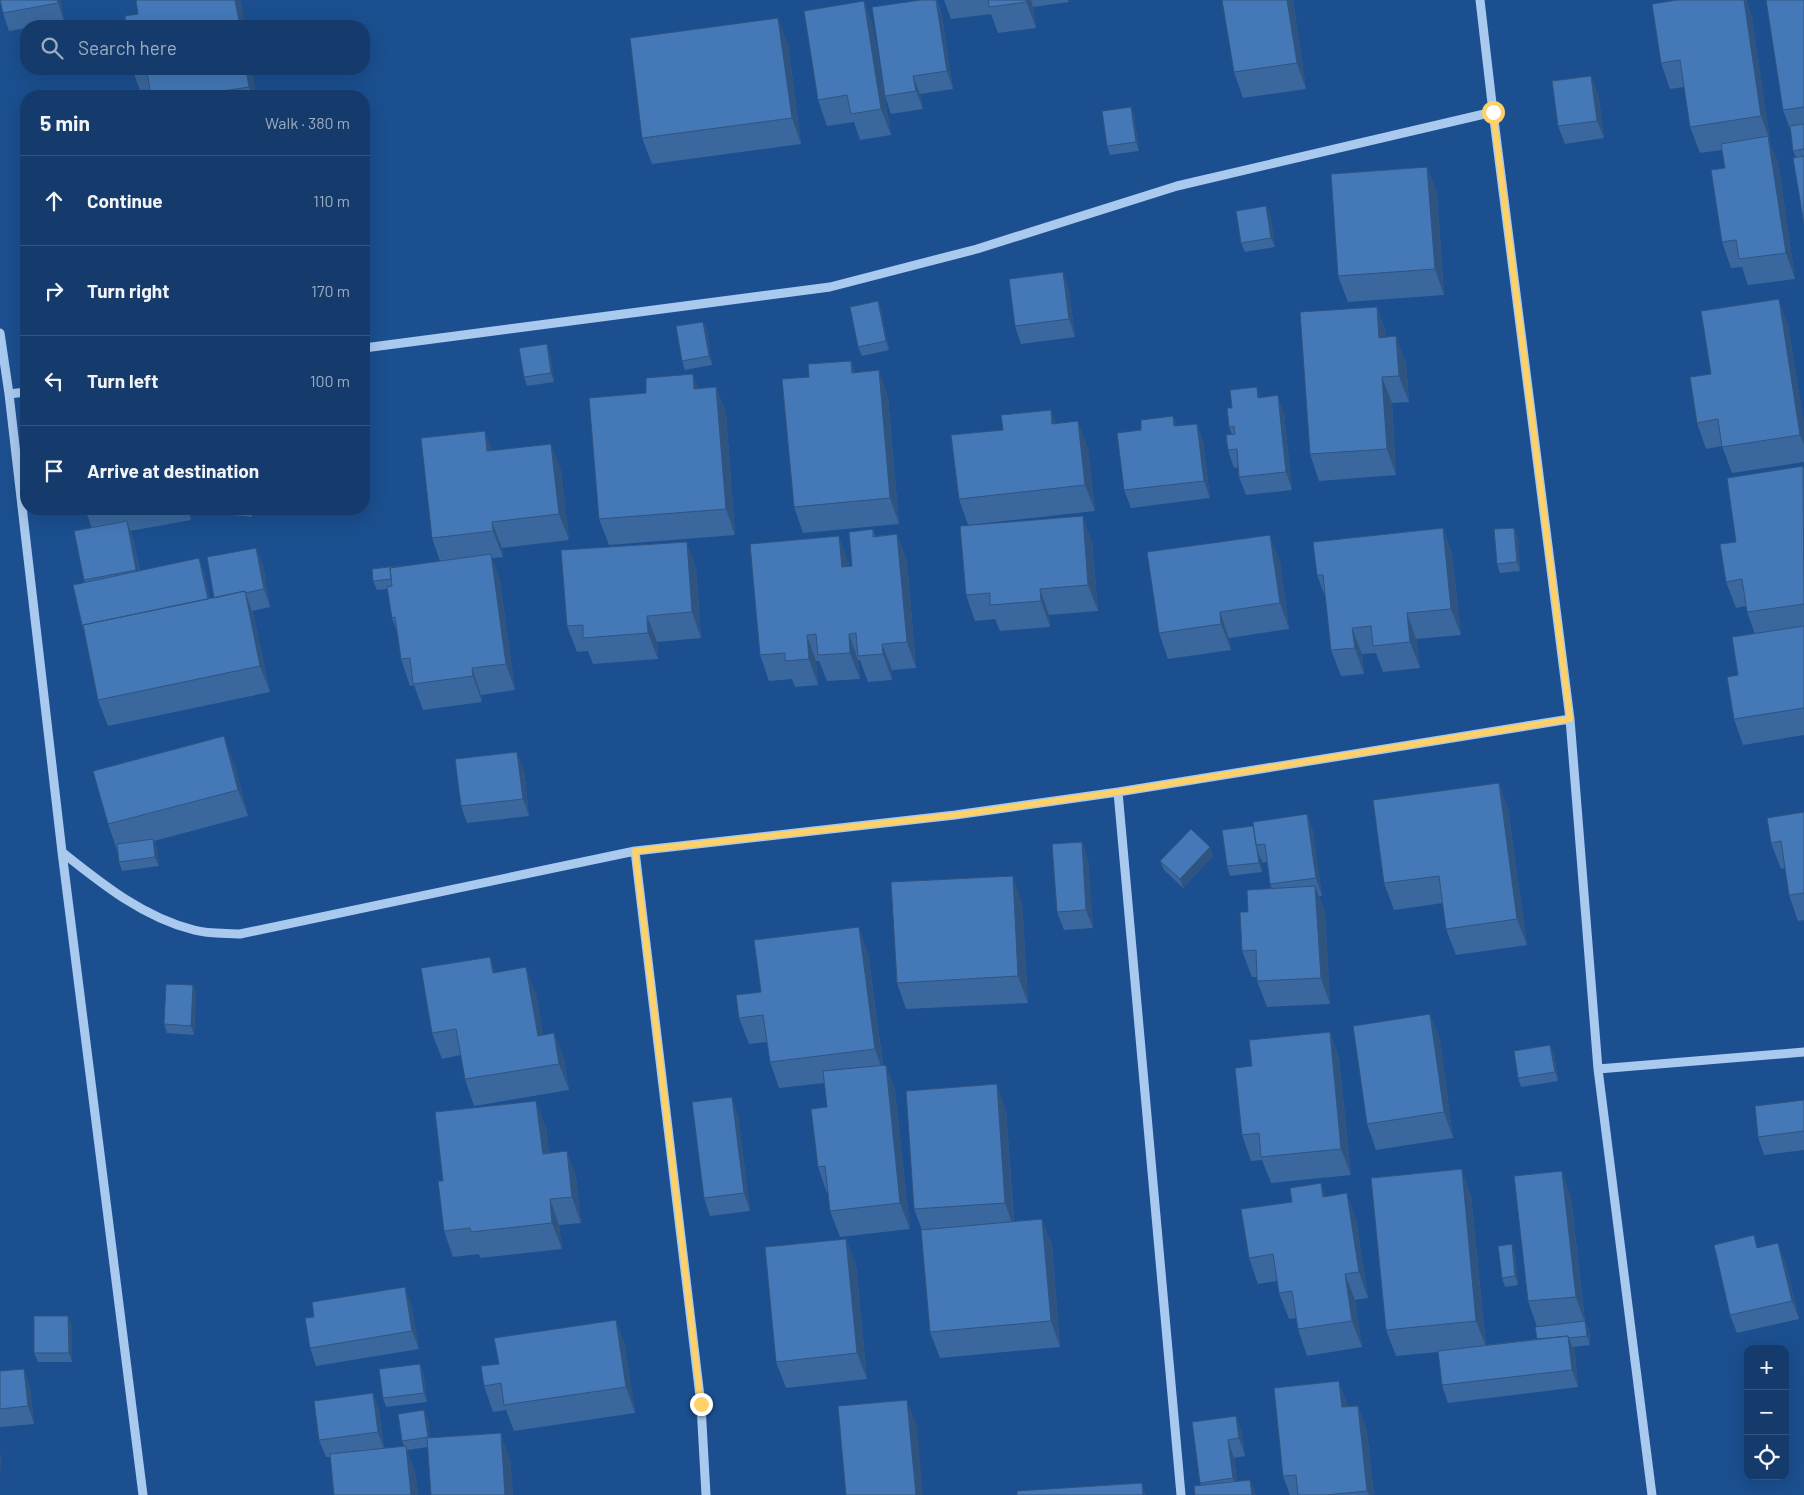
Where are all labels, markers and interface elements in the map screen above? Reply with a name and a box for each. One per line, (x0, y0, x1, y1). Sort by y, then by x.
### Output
search box (20, 20, 370, 75)
icon: search (38, 34, 66, 62)
text: Search here (78, 36, 177, 59)
route start (1482, 101, 1505, 124)
text: 5 min (40, 110, 90, 135)
text: Walk · 380 m (265, 113, 350, 132)
icon: ahead (40, 187, 68, 215)
text: Continue (87, 189, 163, 212)
text: 110 m (313, 191, 350, 210)
icon: right (40, 277, 68, 305)
text: Turn right (87, 279, 169, 302)
text: 170 m (311, 281, 350, 300)
icon: left (40, 367, 68, 395)
text: Turn left (87, 369, 158, 392)
text: 100 m (310, 371, 350, 390)
icon: arrive (40, 457, 68, 485)
text: Arrive at destination (87, 459, 259, 482)
map controls (1744, 1345, 1789, 1480)
button: + (1744, 1345, 1789, 1390)
button: − (1744, 1390, 1789, 1435)
route end (690, 1393, 713, 1416)
button: locate (1744, 1435, 1789, 1480)

